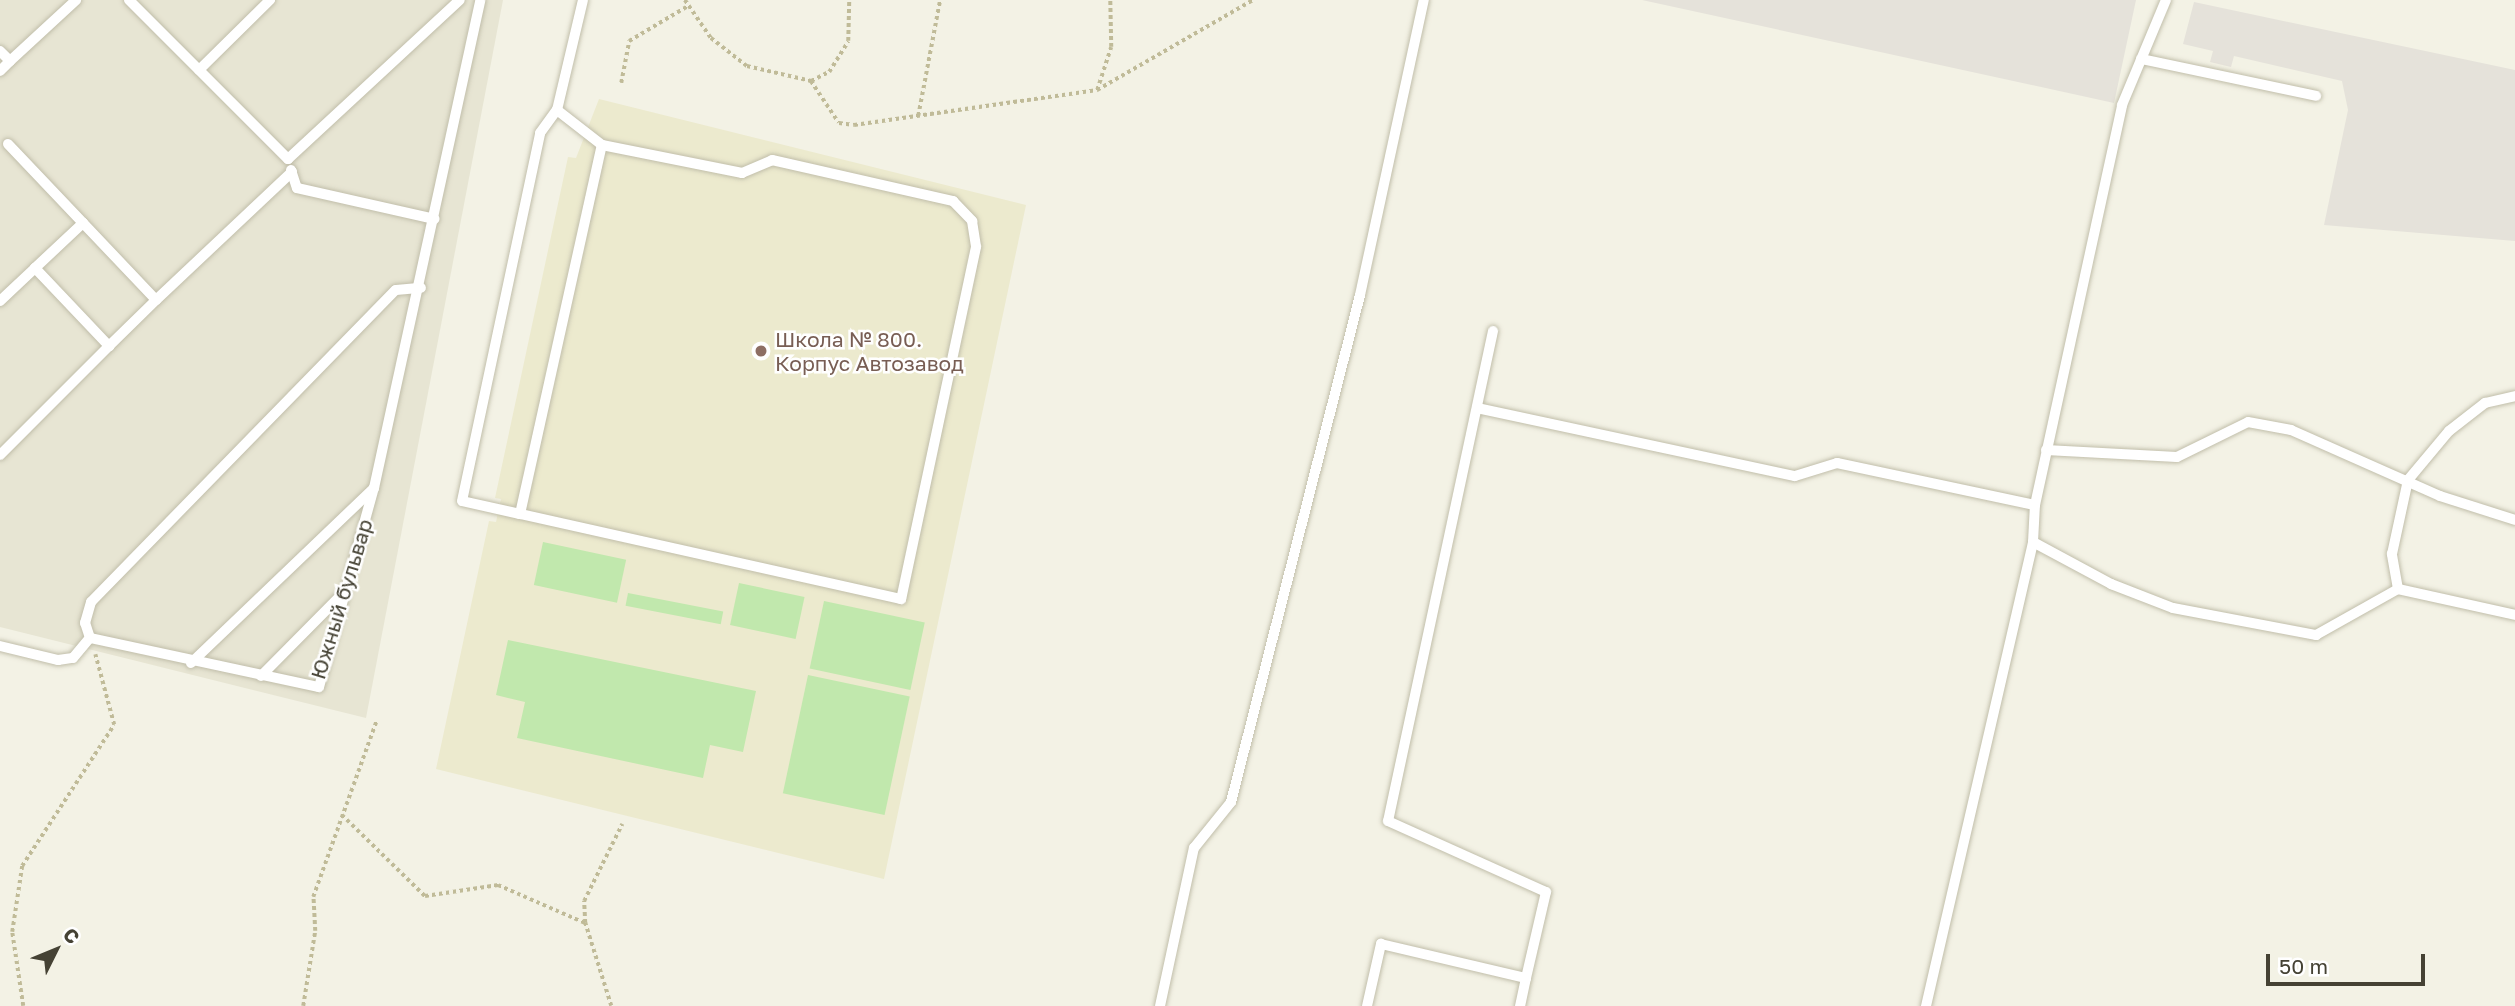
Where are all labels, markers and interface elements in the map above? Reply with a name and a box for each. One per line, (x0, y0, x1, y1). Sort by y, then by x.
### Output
place label: Школа № 800. Корпус Автозавод (775, 326, 964, 376)
marker: Школа № 800. Корпус Автозавод (753, 343, 769, 359)
street label: Южный бульвар (305, 516, 377, 682)
north arrow (21, 915, 91, 985)
text: С (59, 923, 85, 948)
scale bar (2270, 940, 2429, 984)
text: 50 m (2279, 953, 2328, 979)

